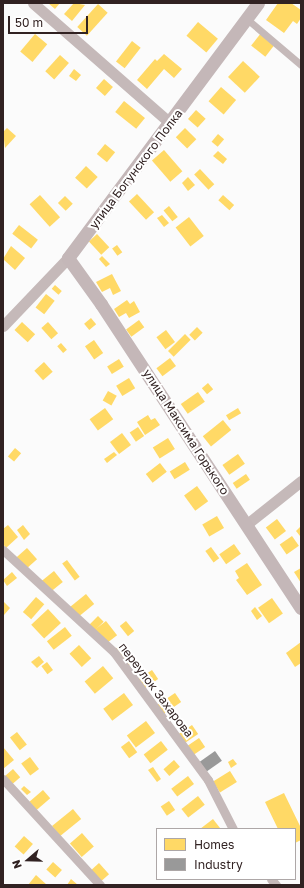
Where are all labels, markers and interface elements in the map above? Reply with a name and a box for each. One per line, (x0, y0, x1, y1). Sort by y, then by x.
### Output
scale bar (10, 8, 90, 34)
text: 50 m (15, 15, 43, 30)
street label: улица Богунского Полка (86, 106, 186, 232)
street label: улица Максима Горького (140, 366, 232, 498)
street label: переулок Захарова (116, 640, 196, 740)
legend (156, 828, 296, 880)
text: Homes (194, 837, 234, 852)
north arrow (8, 840, 48, 880)
text: Industry (194, 857, 243, 872)
text: N (9, 858, 24, 870)

